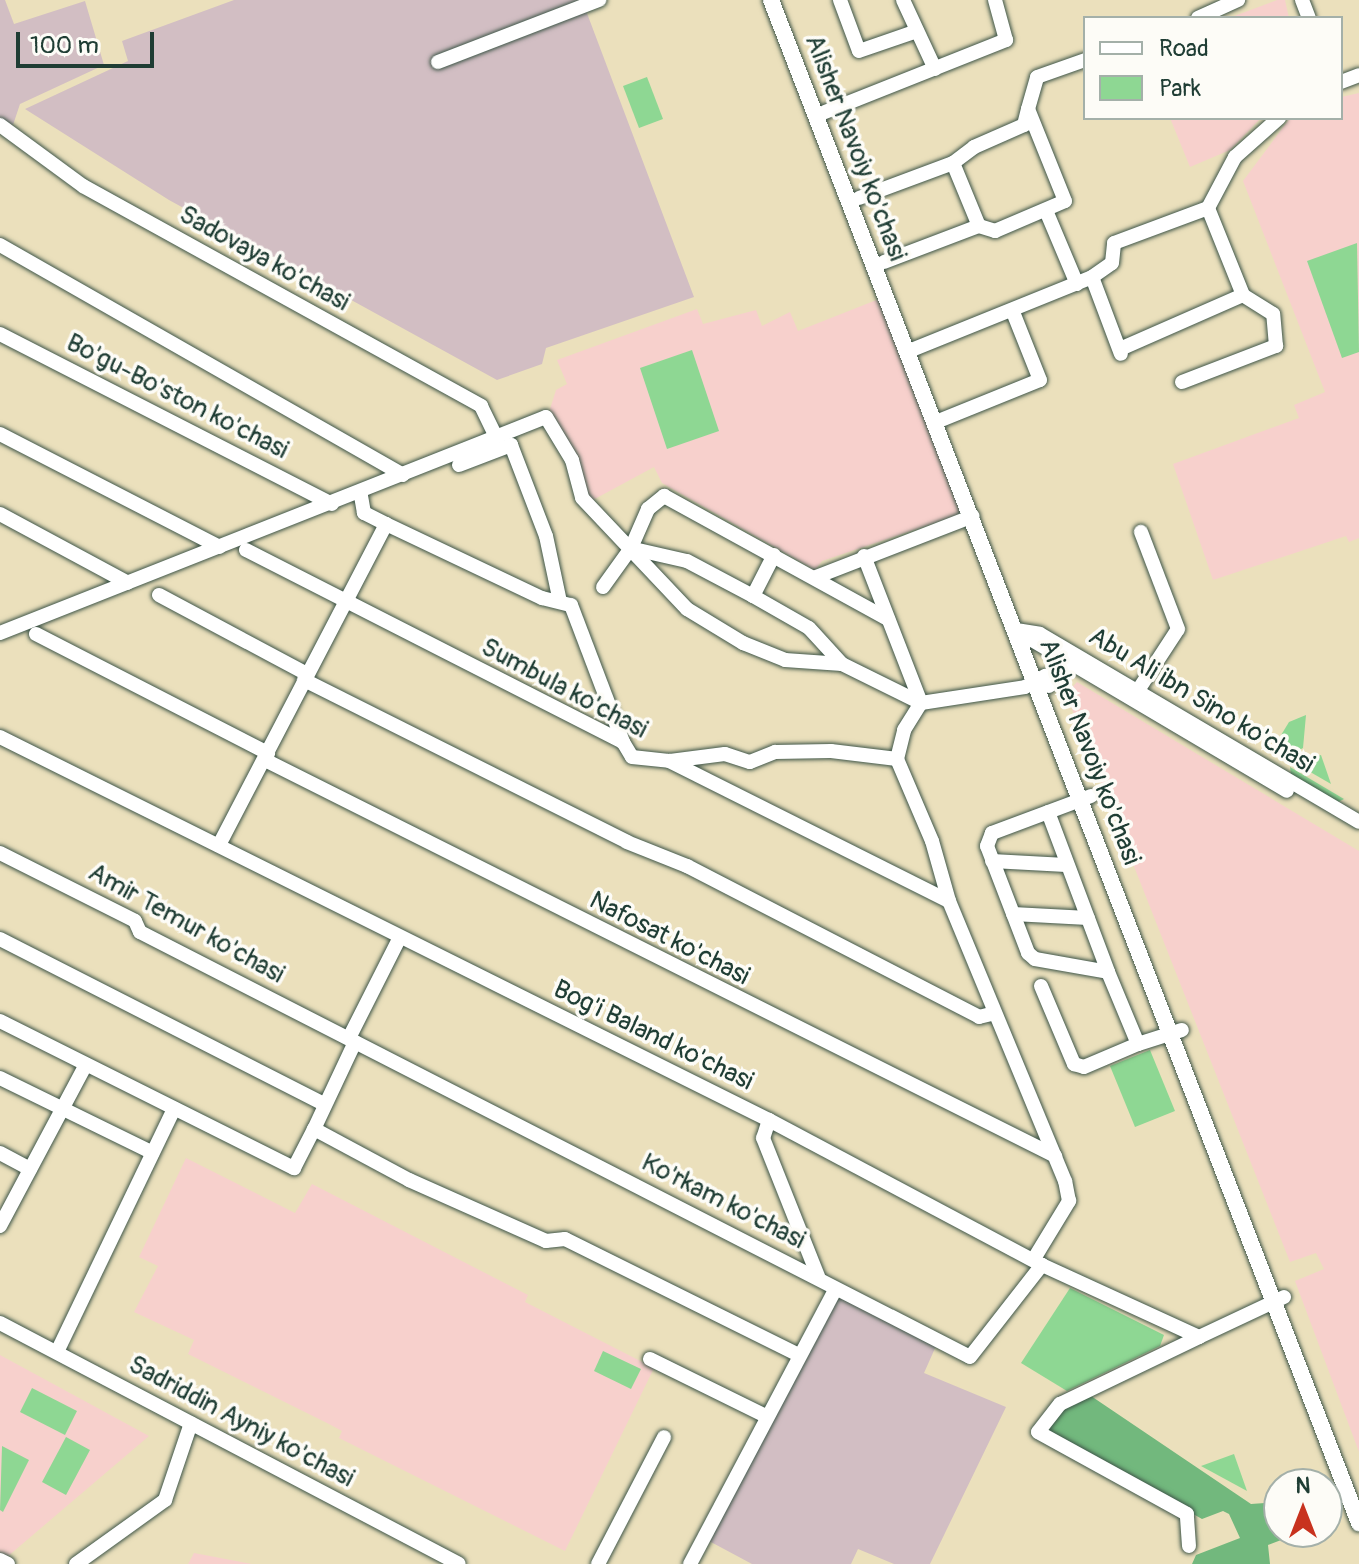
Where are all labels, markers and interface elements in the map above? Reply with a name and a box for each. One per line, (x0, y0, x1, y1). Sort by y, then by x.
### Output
scale bar (20, 16, 158, 66)
legend (1083, 16, 1343, 120)
text: 100 m (30, 31, 99, 60)
street label: Alisher Navoiy ko'chasi (797, 31, 913, 265)
text: Road (1159, 34, 1209, 63)
text: Park (1159, 74, 1201, 103)
street label: Sadovaya ko'chasi (173, 199, 355, 319)
street label: Bo'gu-Bo'ston ko'chasi (61, 328, 293, 466)
street label: Abu Ali ibn Sino ko'chasi (1083, 621, 1319, 781)
street label: Sumbula ko'chasi (475, 632, 653, 746)
street label: Alisher Navoiy ko'chasi (1031, 635, 1147, 869)
street label: Amir Temur ko'chasi (83, 857, 289, 991)
street label: Nafosat ko'chasi (584, 885, 754, 993)
street label: Bog'i Baland ko'chasi (548, 974, 758, 1098)
street label: Ko'rkam ko'chasi (636, 1147, 810, 1257)
street label: Sadriddin Ayniy ko'chasi (123, 1349, 359, 1495)
north arrow (1263, 1468, 1343, 1548)
text: N (1296, 1472, 1310, 1500)

